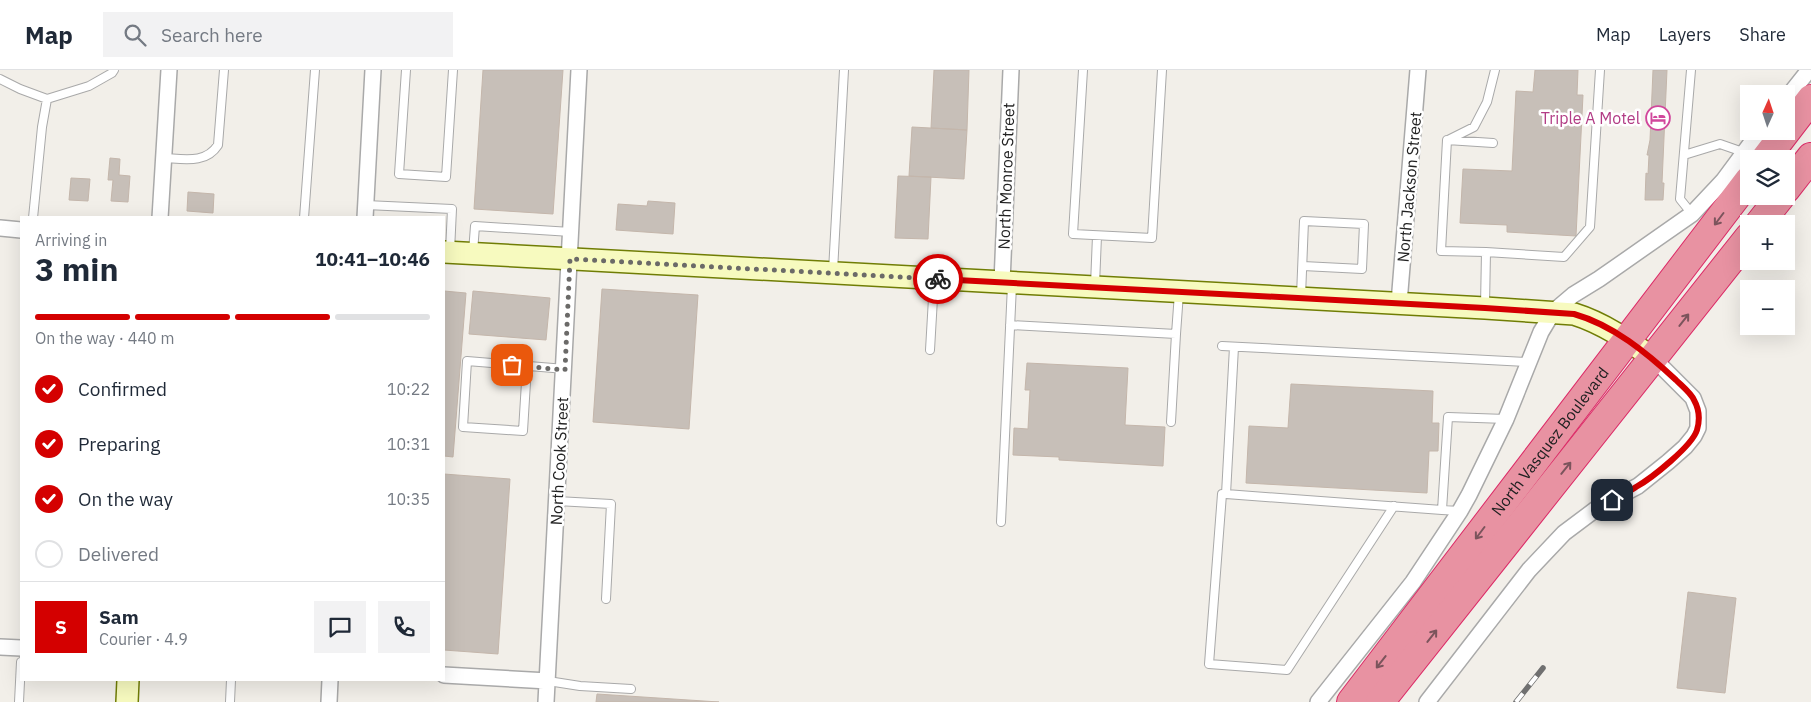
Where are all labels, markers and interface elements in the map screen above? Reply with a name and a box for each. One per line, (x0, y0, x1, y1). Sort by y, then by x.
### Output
search box (103, 12, 453, 57)
text: Map (25, 19, 73, 51)
icon: search (121, 21, 149, 49)
text: Search here (161, 23, 263, 47)
text: Map (1596, 23, 1631, 46)
text: Layers (1659, 23, 1711, 46)
text: Share (1739, 23, 1786, 46)
north arrow (1740, 85, 1795, 140)
map controls (1740, 85, 1795, 335)
street label: North Monroe Street (993, 102, 1019, 250)
hotel icon: Triple A Motel (1645, 105, 1671, 131)
place label: Triple A Motel (1541, 108, 1640, 128)
street label: North Jackson Street (1392, 111, 1426, 263)
button: layers (1740, 150, 1795, 205)
one-way arrow (1714, 212, 1724, 226)
button: + (1740, 215, 1795, 270)
text: Arriving in (35, 230, 107, 250)
text: 10:41–10:46 (315, 247, 430, 271)
text: 3 min (35, 248, 119, 290)
courier (913, 254, 963, 304)
icon: bike (924, 265, 952, 293)
button: − (1740, 280, 1795, 335)
one-way arrow (1678, 314, 1689, 327)
text: On the way · 440 m (35, 328, 174, 348)
pin (491, 344, 533, 386)
icon: bag (498, 351, 526, 379)
street label: North Vasquez Boulevard (1487, 363, 1613, 519)
icon: check (35, 375, 63, 403)
text: Confirmed (78, 377, 167, 401)
text: 10:22 (387, 379, 430, 399)
street label: North Cook Street (546, 396, 572, 526)
icon: check (35, 430, 63, 458)
text: Preparing (78, 432, 160, 456)
text: 10:31 (387, 434, 430, 454)
one-way arrow (1560, 462, 1571, 475)
pin (1591, 479, 1633, 521)
icon: check (35, 485, 63, 513)
icon: home (1598, 486, 1626, 514)
text: On the way (78, 487, 173, 511)
text: 10:35 (387, 489, 430, 509)
one-way arrow (1474, 527, 1485, 540)
text: Delivered (78, 542, 159, 566)
button: chat (314, 601, 366, 653)
button: phone (378, 601, 430, 653)
text: Sam (99, 605, 139, 629)
text: S (55, 615, 67, 639)
text: Courier · 4.9 (99, 629, 188, 649)
one-way arrow (1426, 630, 1437, 643)
one-way arrow (1376, 655, 1386, 669)

